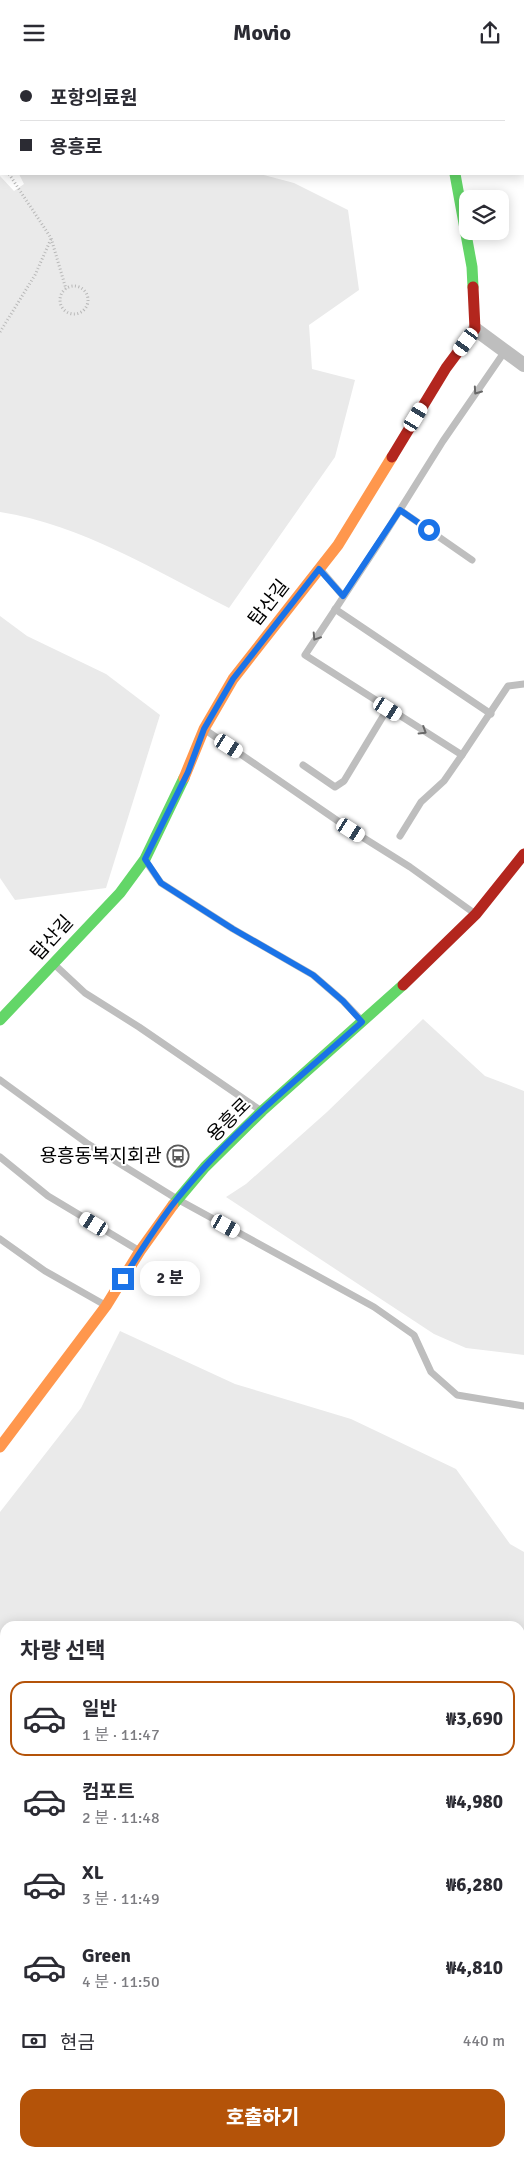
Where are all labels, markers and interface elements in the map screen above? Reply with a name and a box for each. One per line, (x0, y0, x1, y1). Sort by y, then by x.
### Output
icon: menu (20, 19, 48, 47)
text: Movio (233, 19, 291, 46)
icon: share (476, 19, 504, 47)
text: 포항의료원 (50, 86, 137, 110)
text: 용흥로 (50, 135, 102, 159)
map controls (459, 190, 509, 240)
button: layers (459, 190, 509, 240)
car (451, 325, 480, 359)
one-way arrow (474, 385, 483, 395)
car (401, 400, 430, 434)
route start (418, 519, 440, 541)
street label: 탑산길 (243, 575, 295, 631)
one-way arrow (313, 632, 323, 641)
car (371, 695, 404, 723)
one-way arrow (418, 725, 427, 734)
car (212, 732, 245, 760)
car (334, 816, 367, 844)
street label: 탑산길 (26, 910, 78, 966)
street label: 용흥로 (202, 1093, 256, 1147)
place label: 용흥동복지회관 (40, 1144, 162, 1168)
bus stop icon: 용흥동복지회관 (166, 1144, 190, 1168)
car (77, 1210, 110, 1238)
car (209, 1212, 242, 1240)
callout: 2 분 (140, 1261, 200, 1297)
route end (112, 1268, 134, 1290)
text: 2 분 (157, 1268, 183, 1288)
text: 차량 선택 (20, 1637, 106, 1664)
icon: car (22, 1696, 67, 1741)
text: 일반 (82, 1697, 117, 1721)
text: ₩3,690 (446, 1707, 503, 1731)
text: 1 분 · 11:47 (82, 1725, 160, 1745)
icon: car (22, 1779, 67, 1824)
text: 컴포트 (82, 1780, 134, 1804)
text: ₩4,980 (446, 1790, 503, 1814)
text: 2 분 · 11:48 (82, 1808, 160, 1828)
text: XL (82, 1861, 104, 1885)
icon: car (22, 1862, 67, 1907)
text: ₩6,280 (446, 1873, 503, 1897)
text: 3 분 · 11:49 (82, 1889, 160, 1909)
text: Green (82, 1944, 131, 1968)
icon: car (22, 1945, 67, 1990)
text: ₩4,810 (446, 1956, 503, 1980)
text: 4 분 · 11:50 (82, 1972, 160, 1992)
icon: cash (20, 2027, 48, 2055)
text: 현금 (60, 2031, 95, 2055)
text: 440 m (463, 2031, 505, 2051)
button: 호출하기 (20, 2089, 505, 2147)

